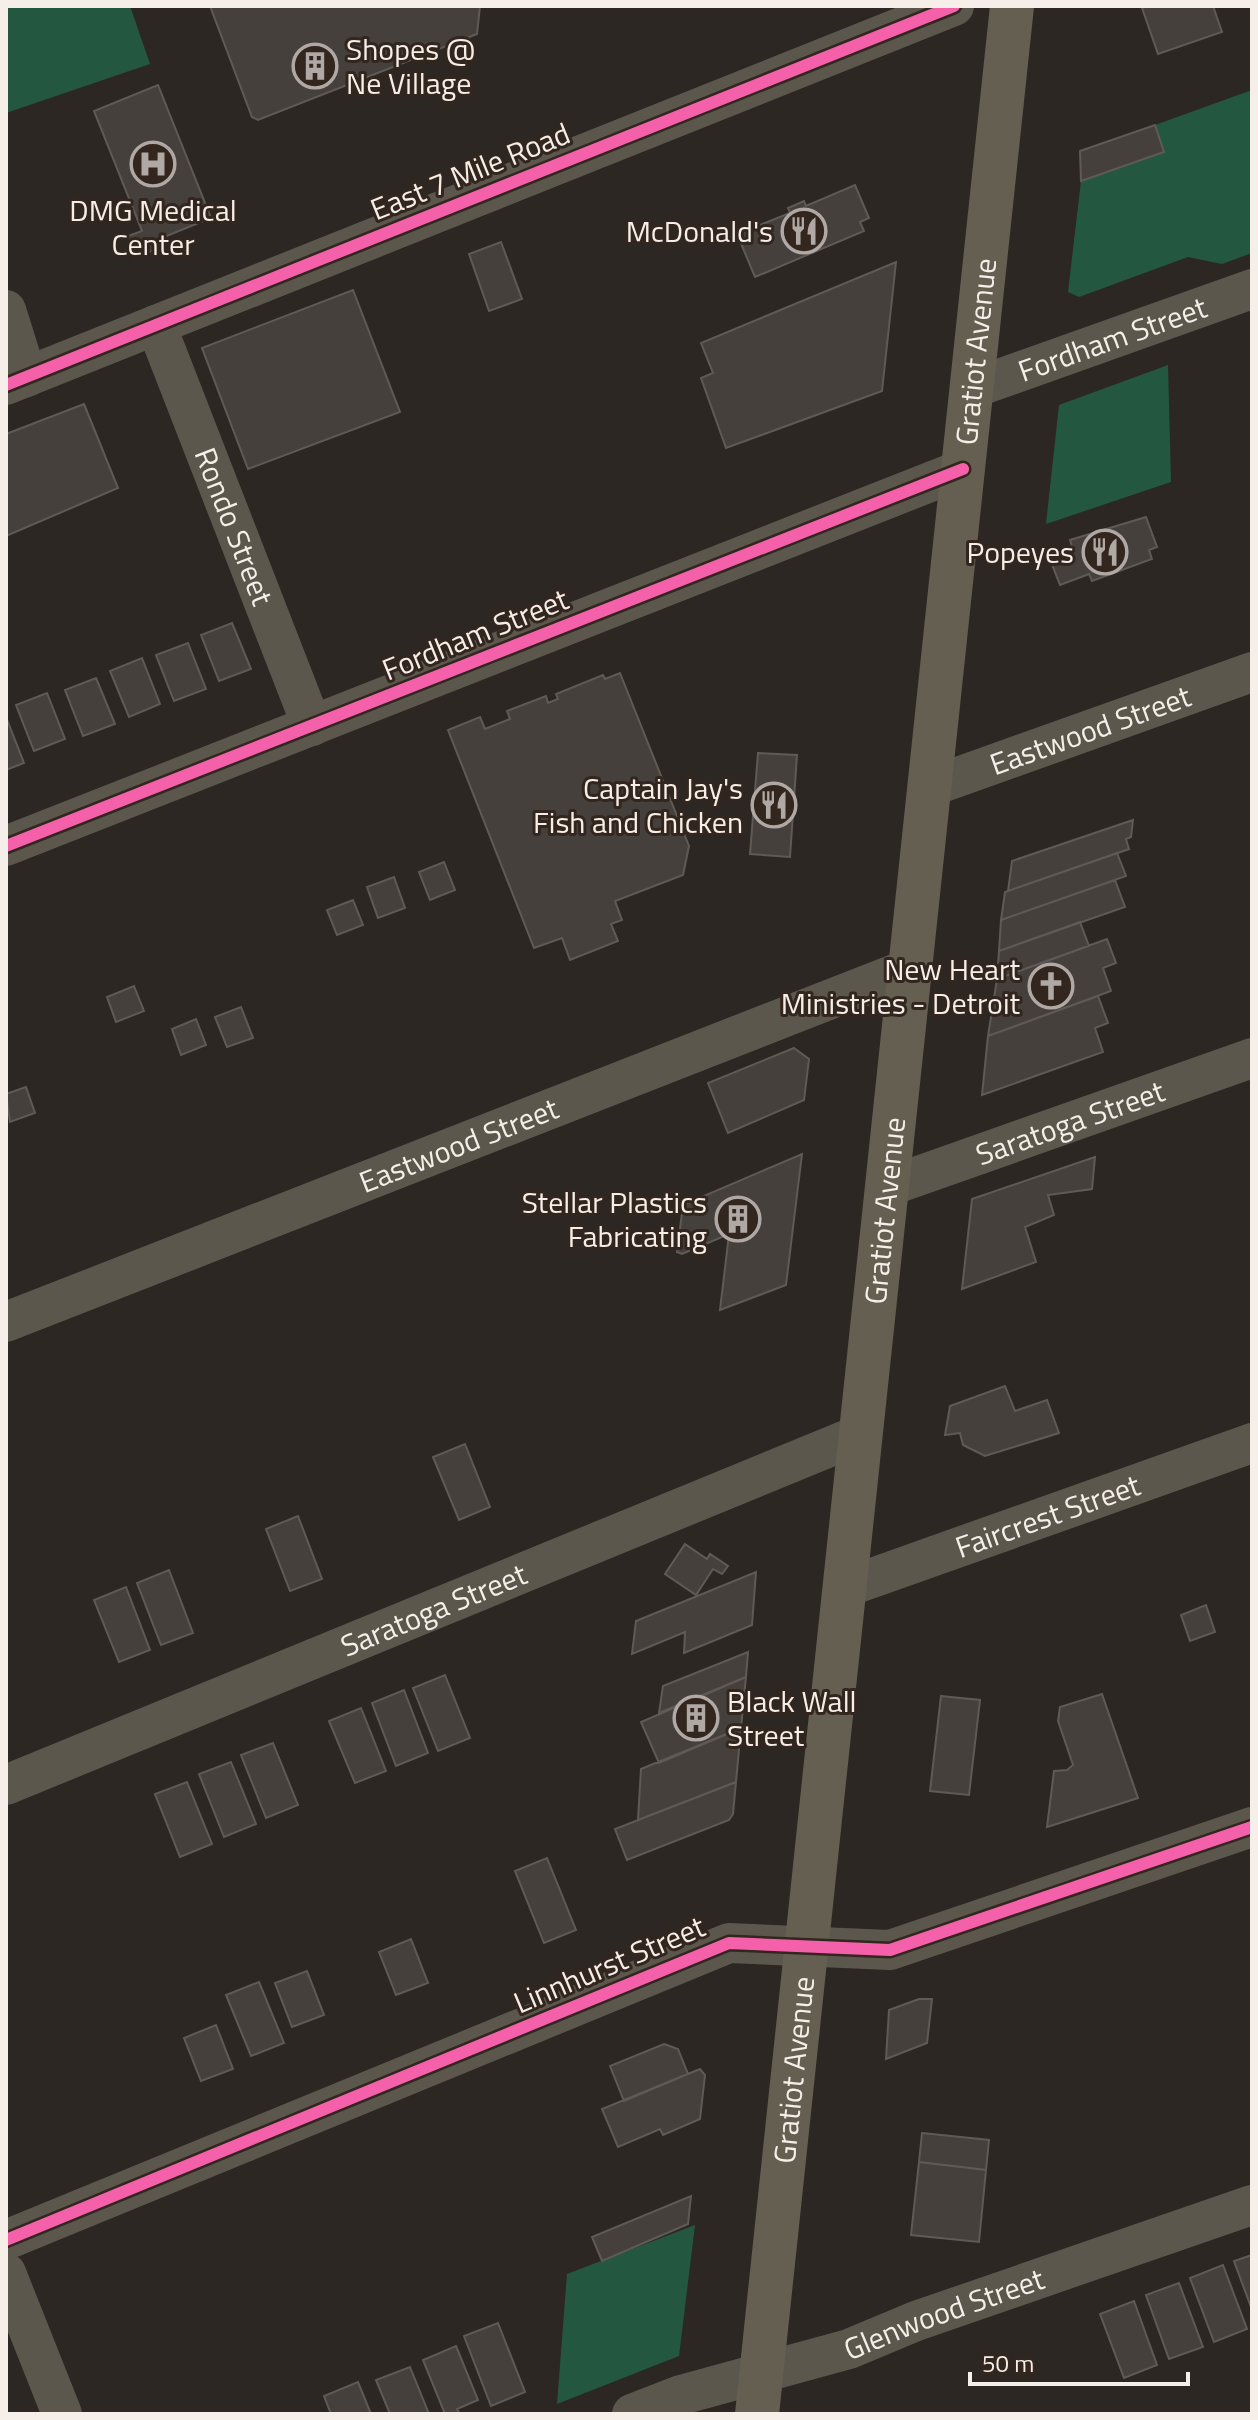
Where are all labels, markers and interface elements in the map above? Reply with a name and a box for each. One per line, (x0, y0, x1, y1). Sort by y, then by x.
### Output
place label: Shopes @ Ne Village (346, 26, 475, 106)
building icon: Shopes @ Ne Village (291, 42, 339, 90)
street label: East 7 Mile Road (363, 110, 577, 232)
hospital icon: DMG Medical Center (129, 140, 177, 188)
place label: DMG Medical Center (69, 187, 237, 267)
restaurant icon: McDonald's (780, 207, 828, 255)
place label: McDonald's (626, 208, 773, 254)
street label: Gratiot Avenue (943, 256, 1008, 447)
street label: Fordham Street (1012, 284, 1213, 393)
street label: Rondo Street (183, 441, 286, 612)
restaurant icon: Popeyes (1081, 528, 1129, 576)
place label: Popeyes (966, 529, 1074, 575)
street label: Fordham Street (375, 576, 575, 692)
street label: Eastwood Street (983, 673, 1197, 787)
place label: Captain Jay's Fish and Chicken (533, 765, 743, 845)
restaurant icon: Captain Jay's Fish and Chicken (750, 781, 798, 829)
place label: New Heart Ministries - Detroit (781, 946, 1020, 1026)
church icon: New Heart Ministries - Detroit (1027, 962, 1075, 1010)
street label: Saratoga Street (969, 1068, 1171, 1177)
street label: Eastwood Street (352, 1085, 565, 1205)
street label: Gratiot Avenue (852, 1115, 917, 1307)
place label: Stellar Plastics Fabricating (522, 1179, 707, 1259)
building icon: Stellar Plastics Fabricating (714, 1195, 762, 1243)
street label: Faircrest Street (949, 1461, 1147, 1570)
street label: Saratoga Street (333, 1551, 534, 1668)
place label: Black Wall Street (727, 1678, 857, 1758)
building icon: Black Wall Street (672, 1694, 720, 1742)
street label: Linnhurst Street (506, 1903, 712, 2025)
street label: Gratiot Avenue (761, 1974, 826, 2166)
street label: Glenwood Street (836, 2255, 1051, 2372)
scale bar (970, 2336, 1188, 2386)
text: 50 m (982, 2345, 1034, 2381)

